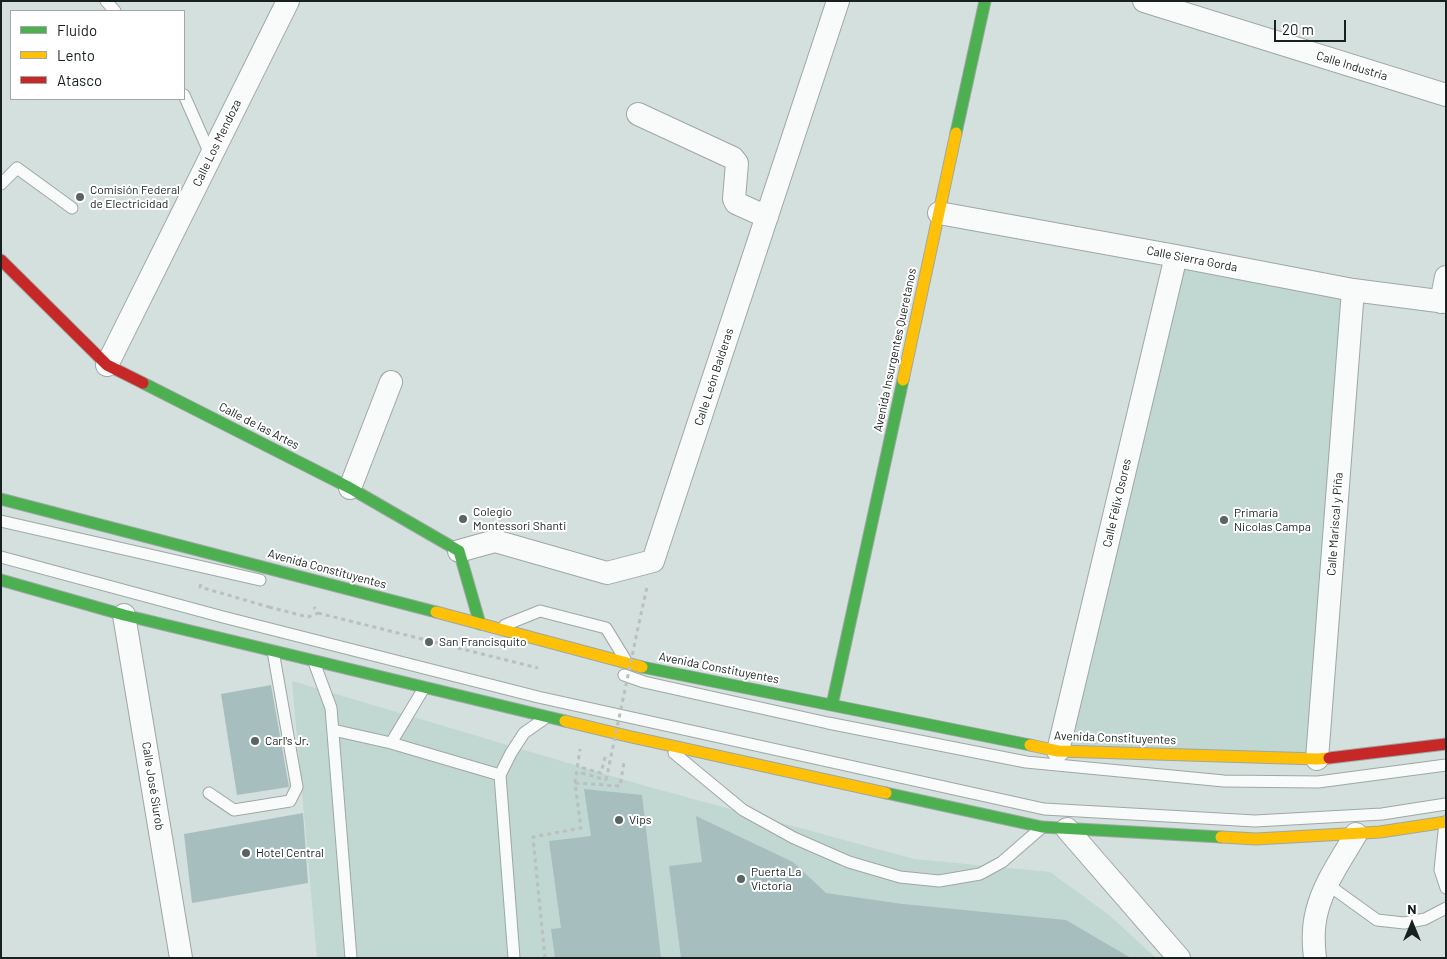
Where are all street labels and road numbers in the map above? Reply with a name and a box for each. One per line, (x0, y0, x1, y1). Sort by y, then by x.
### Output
street label: Calle Industria (1315, 48, 1389, 84)
street label: Calle Los Mendoza (190, 97, 244, 189)
street label: Calle Sierra Gorda (1145, 243, 1239, 275)
street label: Avenida Insurgentes Queretanos (871, 267, 919, 433)
street label: Calle León Balderas (691, 326, 737, 428)
street label: Calle de las Artes (216, 400, 302, 452)
street label: Calle Félix Osores (1100, 457, 1134, 549)
street label: Calle Mariscal y Piña (1324, 472, 1346, 576)
street label: Avenida Constituyentes (266, 546, 388, 592)
street label: Avenida Constituyentes (658, 649, 780, 687)
street label: Avenida Constituyentes (1054, 729, 1176, 747)
street label: Calle José Siurob (139, 741, 167, 831)

